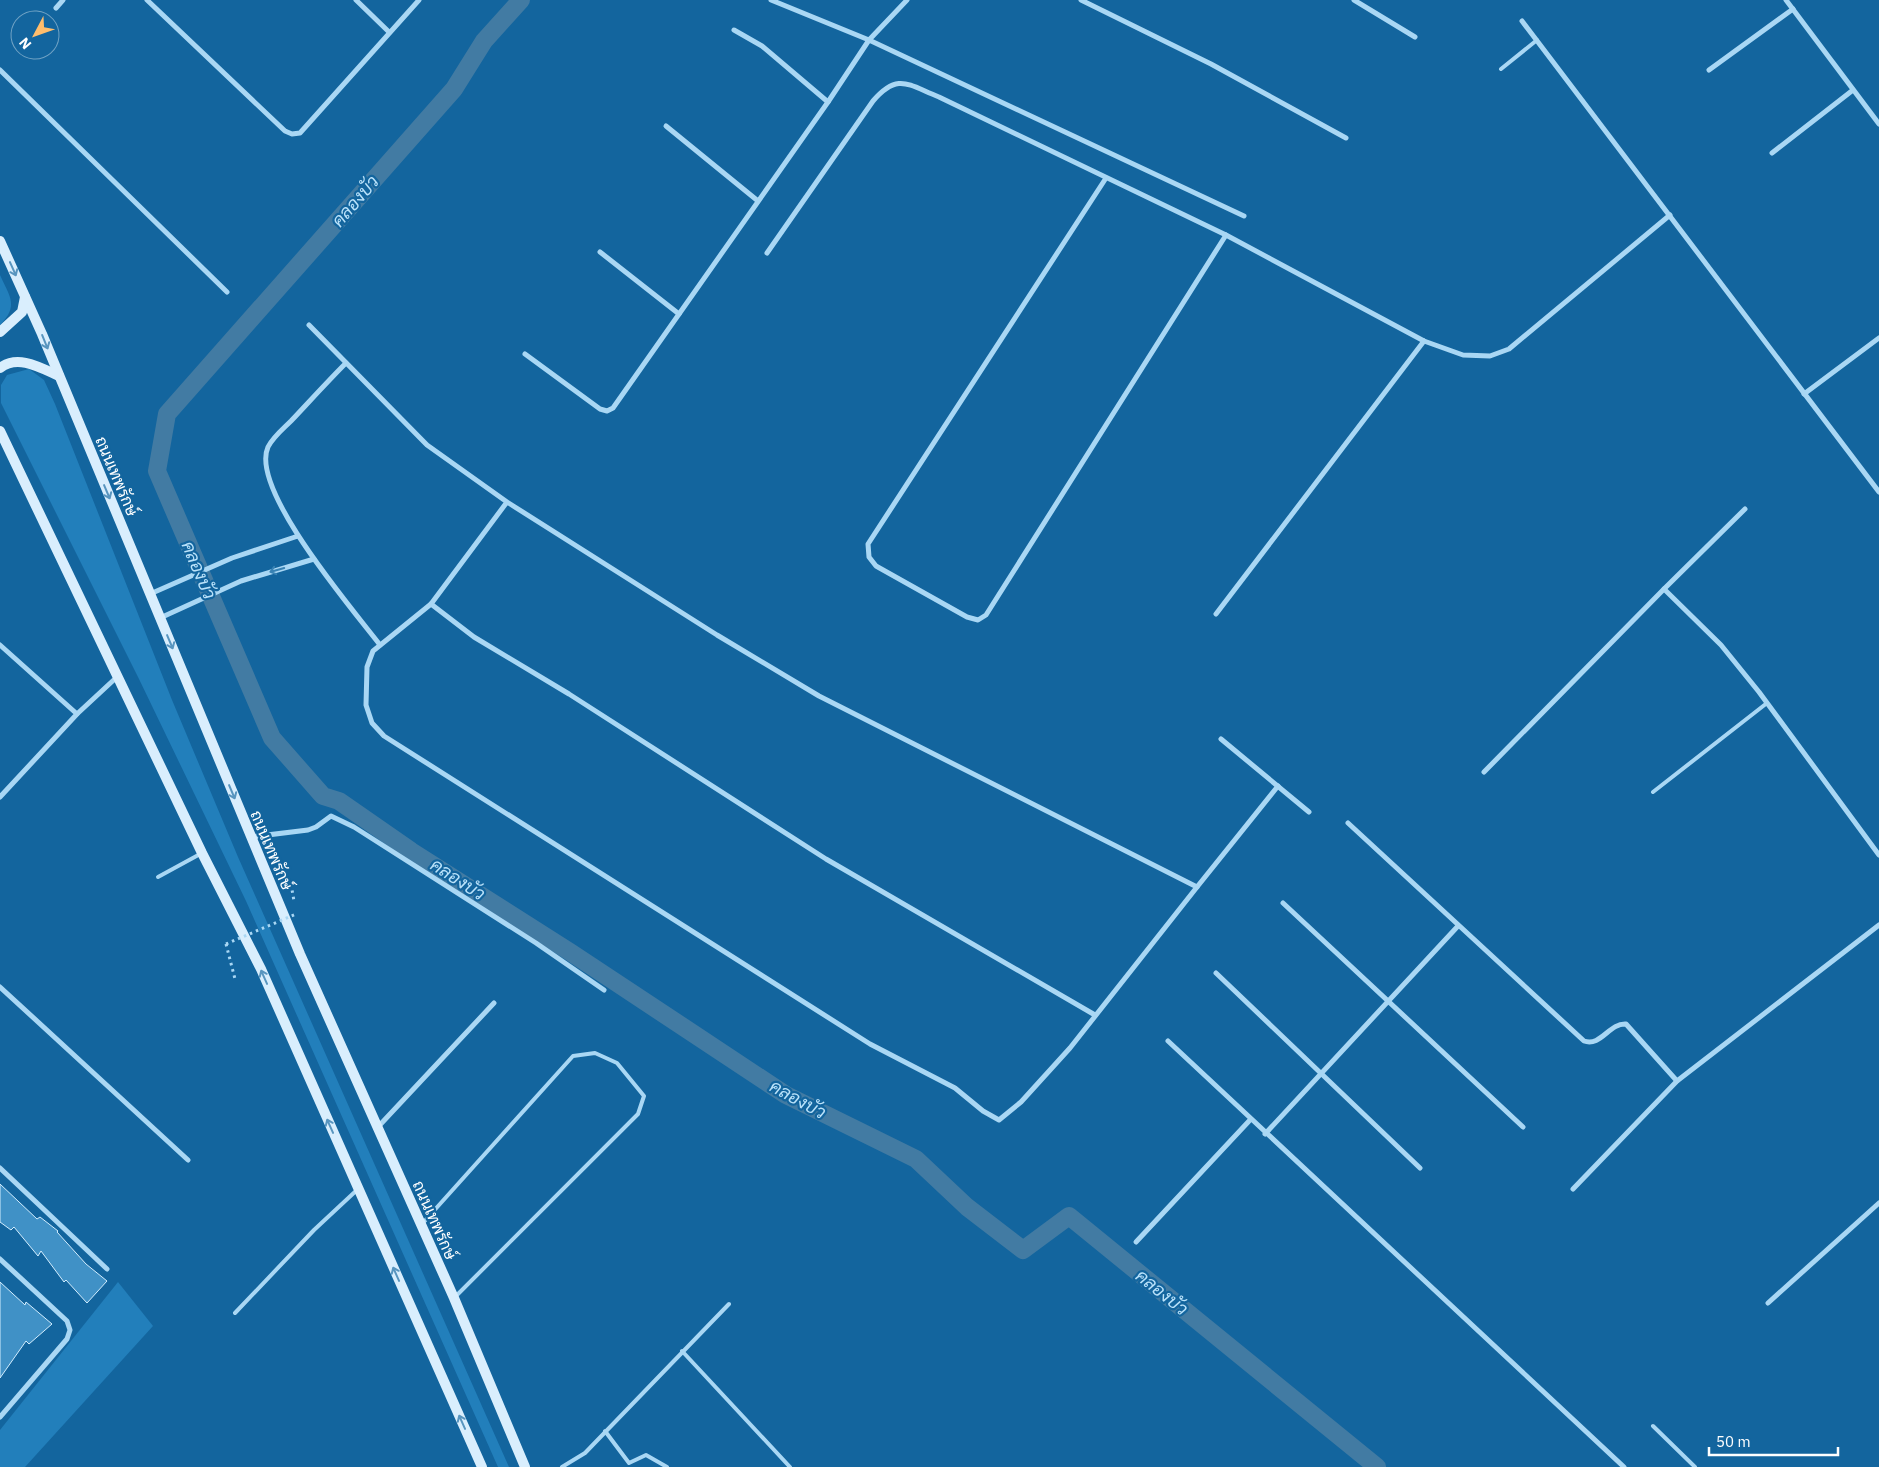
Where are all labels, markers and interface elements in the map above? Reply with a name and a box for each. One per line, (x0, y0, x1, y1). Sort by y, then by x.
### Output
north arrow (10, 10, 60, 60)
text: N (15, 34, 35, 53)
water label: คลองบัว (326, 170, 384, 232)
one-way arrow (8, 261, 18, 276)
one-way arrow (41, 334, 50, 349)
street label: ถนนเทพรักษ์ (91, 432, 145, 519)
one-way arrow (103, 484, 113, 499)
water label: คลองบัว (177, 537, 221, 603)
one-way arrow (270, 565, 286, 575)
one-way arrow (165, 634, 175, 649)
one-way arrow (228, 784, 237, 799)
street label: ถนนเทพรักษ์ (246, 806, 300, 893)
water label: คลองบัว (426, 853, 490, 905)
one-way arrow (259, 970, 269, 985)
water label: คลองบัว (766, 1074, 830, 1124)
one-way arrow (325, 1119, 334, 1134)
street label: ถนนเทพรักษ์ (409, 1177, 463, 1263)
water label: คลองบัว (1131, 1264, 1193, 1320)
one-way arrow (391, 1267, 400, 1282)
one-way arrow (457, 1415, 467, 1430)
scale bar (1709, 1424, 1838, 1456)
text: 50 m (1716, 1432, 1751, 1451)

